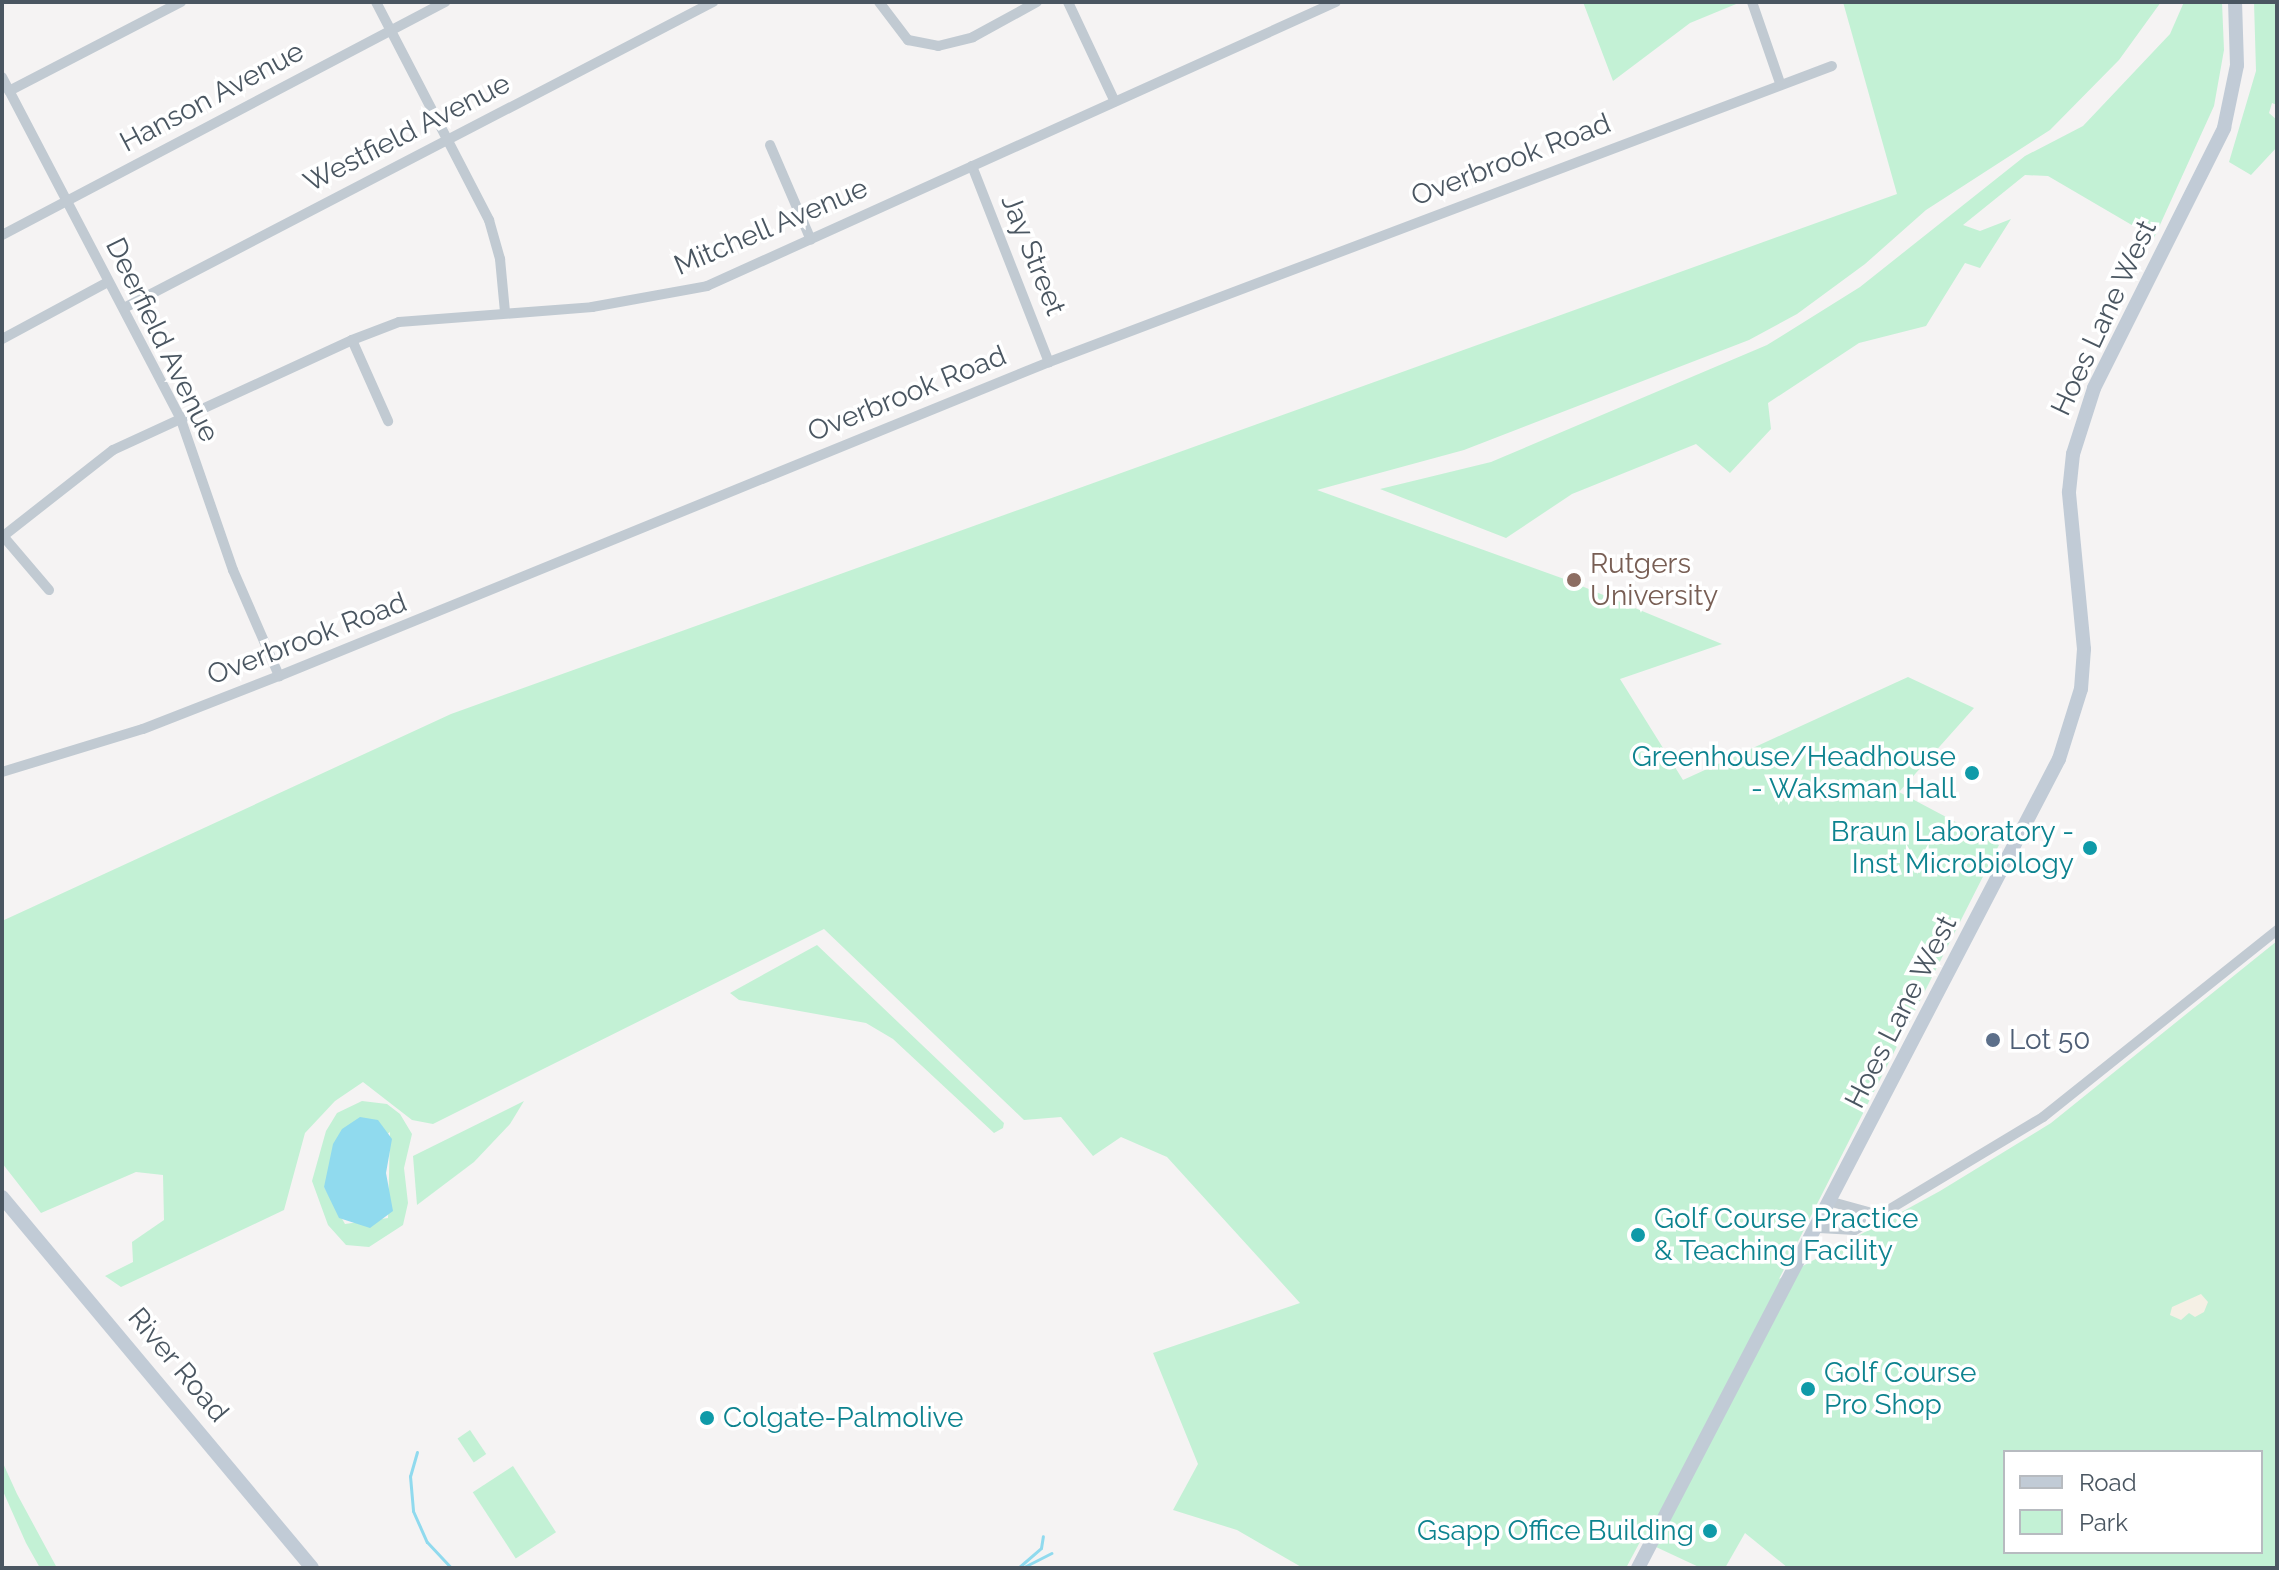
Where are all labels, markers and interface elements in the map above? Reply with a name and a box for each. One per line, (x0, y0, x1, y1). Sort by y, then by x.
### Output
street label: Hanson Avenue (114, 34, 310, 160)
street label: Westfield Avenue (298, 66, 516, 200)
street label: Overbrook Road (1407, 107, 1615, 213)
street label: Mitchell Avenue (668, 171, 874, 283)
street label: Jay Street (993, 189, 1073, 321)
street label: Hoes Lane West (2044, 215, 2164, 421)
street label: Deerfield Avenue (98, 232, 226, 448)
street label: Overbrook Road (803, 339, 1011, 449)
place label: Rutgers University (1590, 547, 1718, 613)
marker: Rutgers University (1565, 571, 1583, 589)
street label: Overbrook Road (203, 586, 411, 692)
place label: Greenhouse/Headhouse - Waksman Hall (1632, 740, 1956, 806)
marker: Greenhouse/Headhouse - Waksman Hall (1963, 764, 1981, 782)
place label: Braun Laboratory - Inst Microbiology (1830, 815, 2074, 881)
marker: Braun Laboratory - Inst Microbiology (2081, 839, 2099, 857)
street label: Hoes Lane West (1838, 910, 1964, 1114)
place label: Lot 50 (2009, 1023, 2090, 1057)
marker: Lot 50 (1984, 1031, 2002, 1049)
place label: Golf Course Practice & Teaching Facility (1654, 1202, 1919, 1268)
marker: Golf Course Practice & Teaching Facility (1629, 1226, 1647, 1244)
street label: River Road (120, 1301, 236, 1429)
place label: Golf Course Pro Shop (1824, 1356, 1977, 1422)
marker: Golf Course Pro Shop (1799, 1380, 1817, 1398)
place label: Colgate-Palmolive (723, 1401, 963, 1435)
marker: Colgate-Palmolive (698, 1409, 716, 1427)
legend (2003, 1450, 2263, 1554)
text: Road (2079, 1468, 2137, 1497)
text: Park (2079, 1508, 2128, 1537)
place label: Gsapp Office Building (1417, 1514, 1694, 1548)
marker: Gsapp Office Building (1701, 1522, 1719, 1540)

